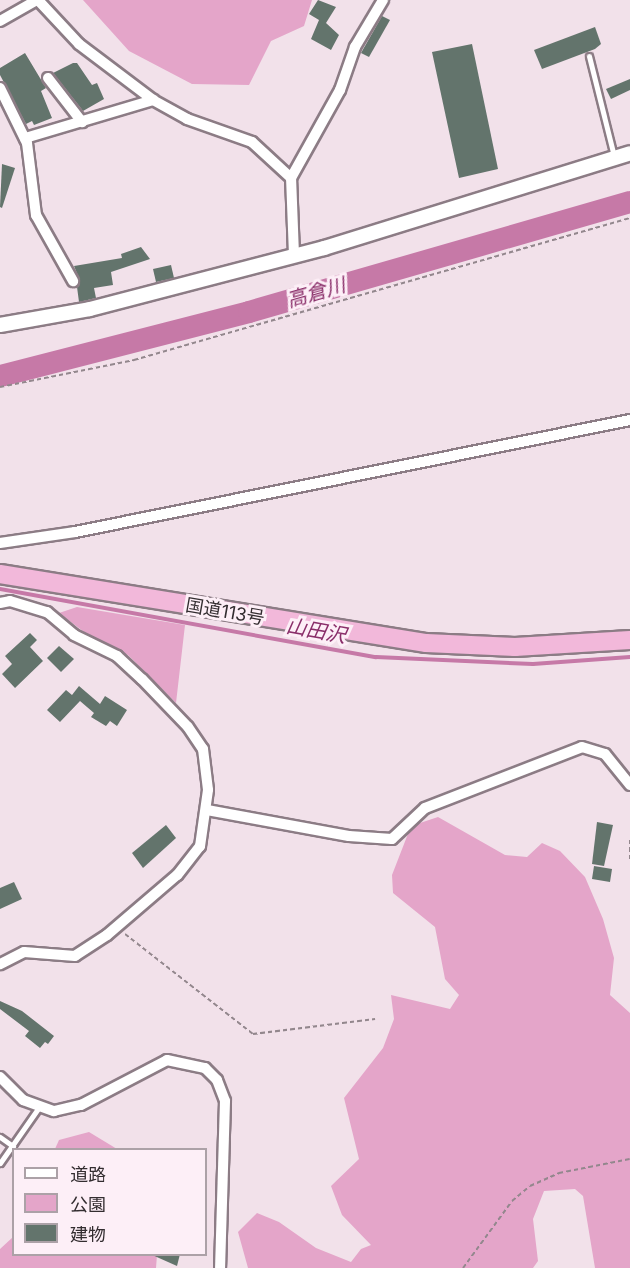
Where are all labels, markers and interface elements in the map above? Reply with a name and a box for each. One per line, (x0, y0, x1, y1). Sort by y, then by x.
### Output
water label: 高倉川 (284, 273, 348, 313)
street label: 国道113号 (184, 594, 266, 630)
water label: 山田沢 (284, 614, 348, 648)
legend (12, 1148, 207, 1256)
text: 道路 (70, 1164, 106, 1185)
text: 公園 (70, 1194, 106, 1215)
text: 建物 (70, 1224, 106, 1245)

